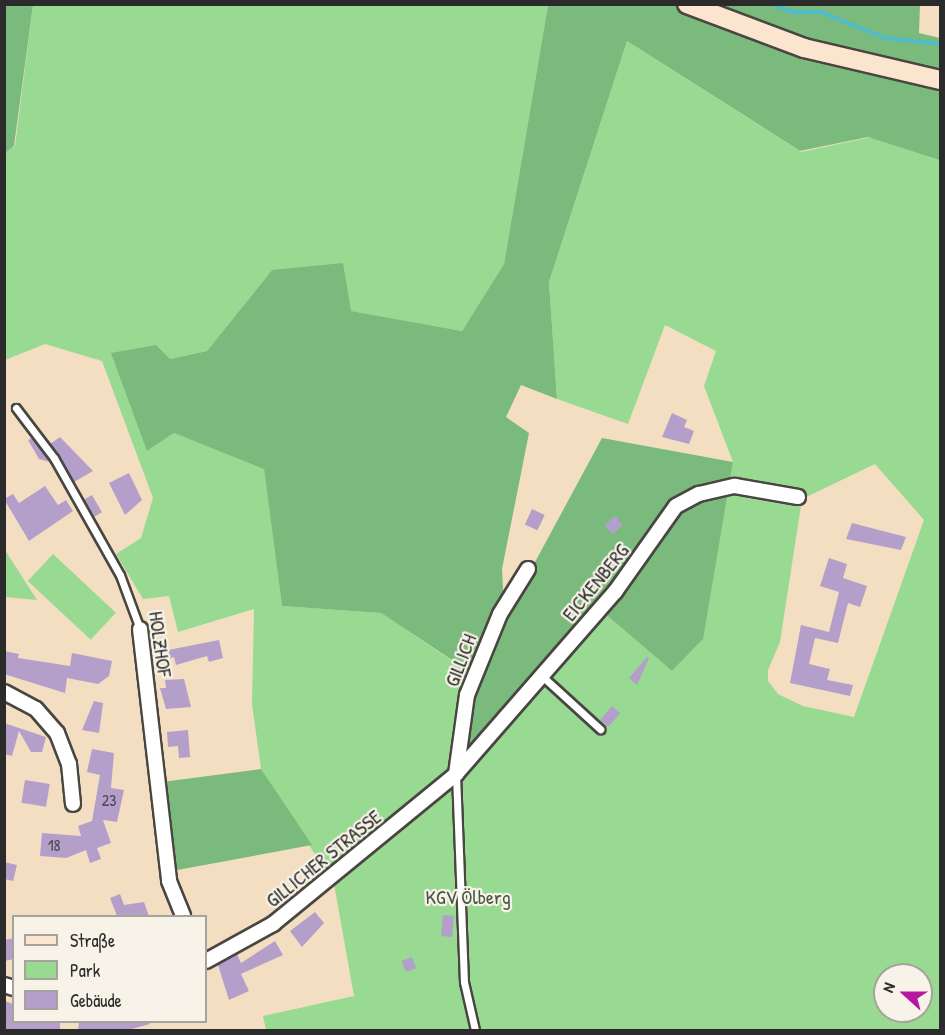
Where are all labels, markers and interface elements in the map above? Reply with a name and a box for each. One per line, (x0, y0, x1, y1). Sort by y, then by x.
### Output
street label: EICKENBERG (557, 539, 633, 625)
street label: HOLZHOF (145, 610, 177, 678)
street label: GILLICH (439, 630, 481, 690)
house number: 23 (102, 790, 116, 810)
street label: GILLICHER STRASSE (261, 804, 385, 912)
house number: 18 (48, 835, 60, 855)
park label: KGV Ölberg (425, 884, 511, 908)
legend (12, 915, 207, 1023)
text: Straße (70, 928, 115, 953)
text: Park (70, 958, 100, 983)
north arrow (873, 963, 933, 1023)
text: N (876, 979, 900, 995)
text: Gebäude (70, 988, 122, 1013)

